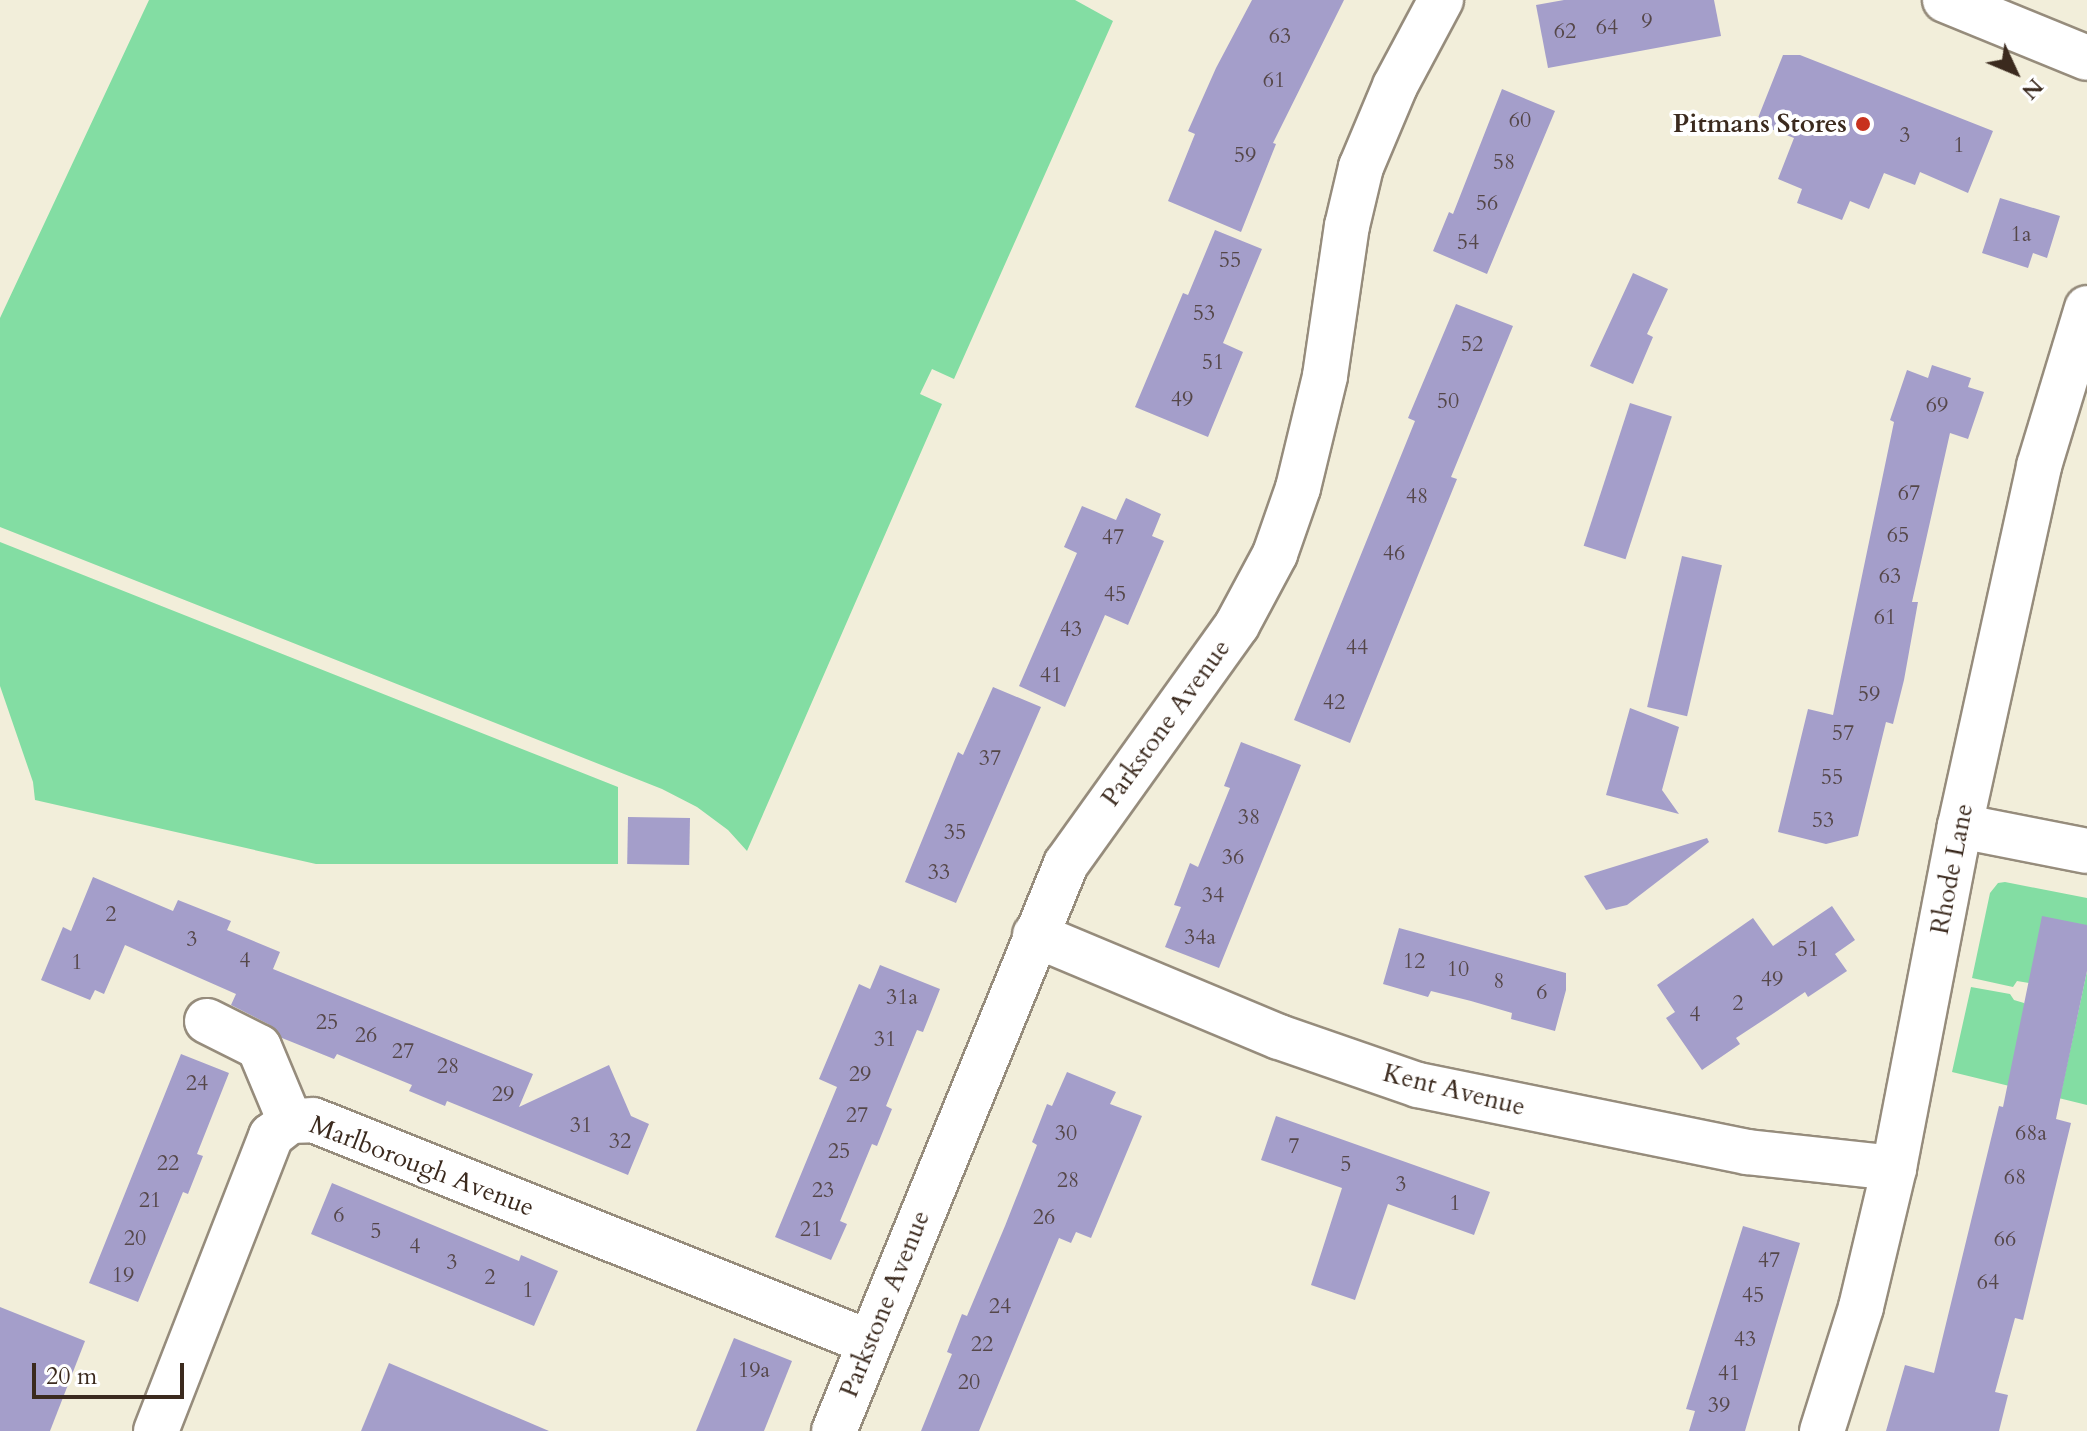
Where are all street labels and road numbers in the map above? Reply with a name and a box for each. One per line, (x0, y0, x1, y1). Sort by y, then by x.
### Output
street label: Parkstone Avenue (1095, 633, 1237, 813)
street label: Rhode Lane (1924, 801, 1980, 937)
street label: Kent Avenue (1380, 1057, 1528, 1123)
street label: Marlborough Avenue (305, 1109, 539, 1223)
street label: Parkstone Avenue (833, 1206, 937, 1402)

